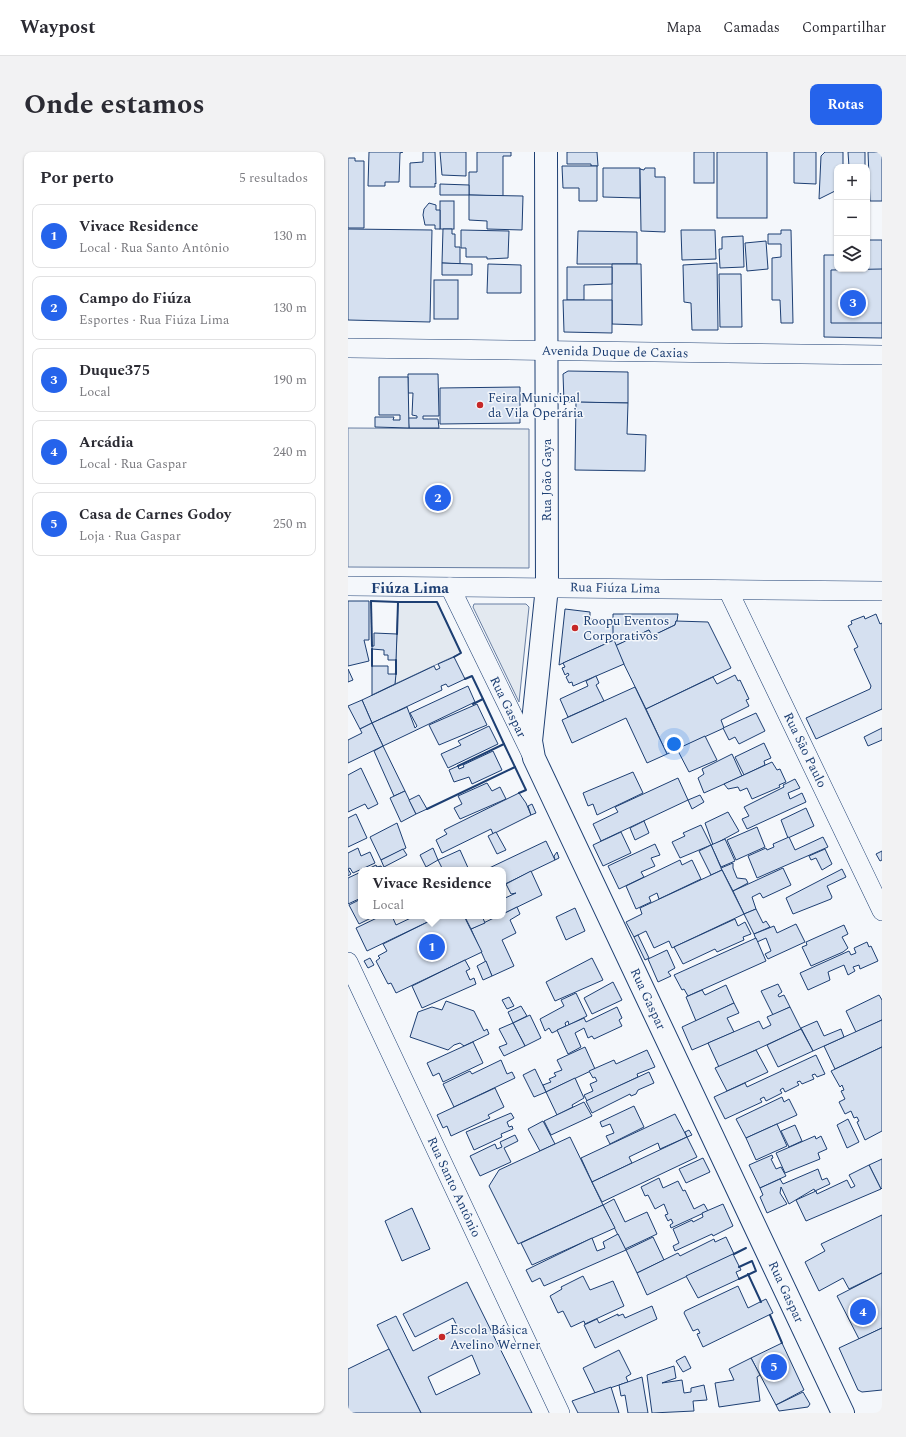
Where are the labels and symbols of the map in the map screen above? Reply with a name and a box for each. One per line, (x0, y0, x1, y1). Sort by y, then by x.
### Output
pin: 3 (840, 288, 866, 318)
street label: Avenida Duque de Caxias (541, 341, 689, 363)
place label: Feira Municipal da Vila Operária (488, 388, 584, 423)
marker: Feira Municipal da Vila Operária (475, 400, 485, 410)
street label: Rua João Gaya (537, 438, 557, 521)
pin: 2 (425, 483, 451, 513)
district label: Fiúza Lima (371, 577, 449, 600)
street label: Rua Fiúza Lima (570, 577, 661, 599)
place label: Roopu Eventos Corporativos (583, 611, 669, 646)
marker: Roopu Eventos Corporativos (570, 623, 580, 633)
street label: Rua Gaspar (484, 673, 532, 741)
street label: Rua São Paulo (778, 709, 832, 791)
your location (664, 734, 684, 754)
pin: 1 (419, 932, 445, 962)
street label: Rua Gaspar (625, 965, 671, 1033)
street label: Rua Santo Antônio (422, 1133, 486, 1241)
street label: Rua Gaspar (763, 1258, 809, 1326)
pin: 4 (850, 1297, 876, 1327)
place label: Escola Básica Avelino Werner (450, 1320, 540, 1355)
marker: Escola Básica Avelino Werner (437, 1332, 447, 1342)
pin: 5 (761, 1352, 787, 1382)

